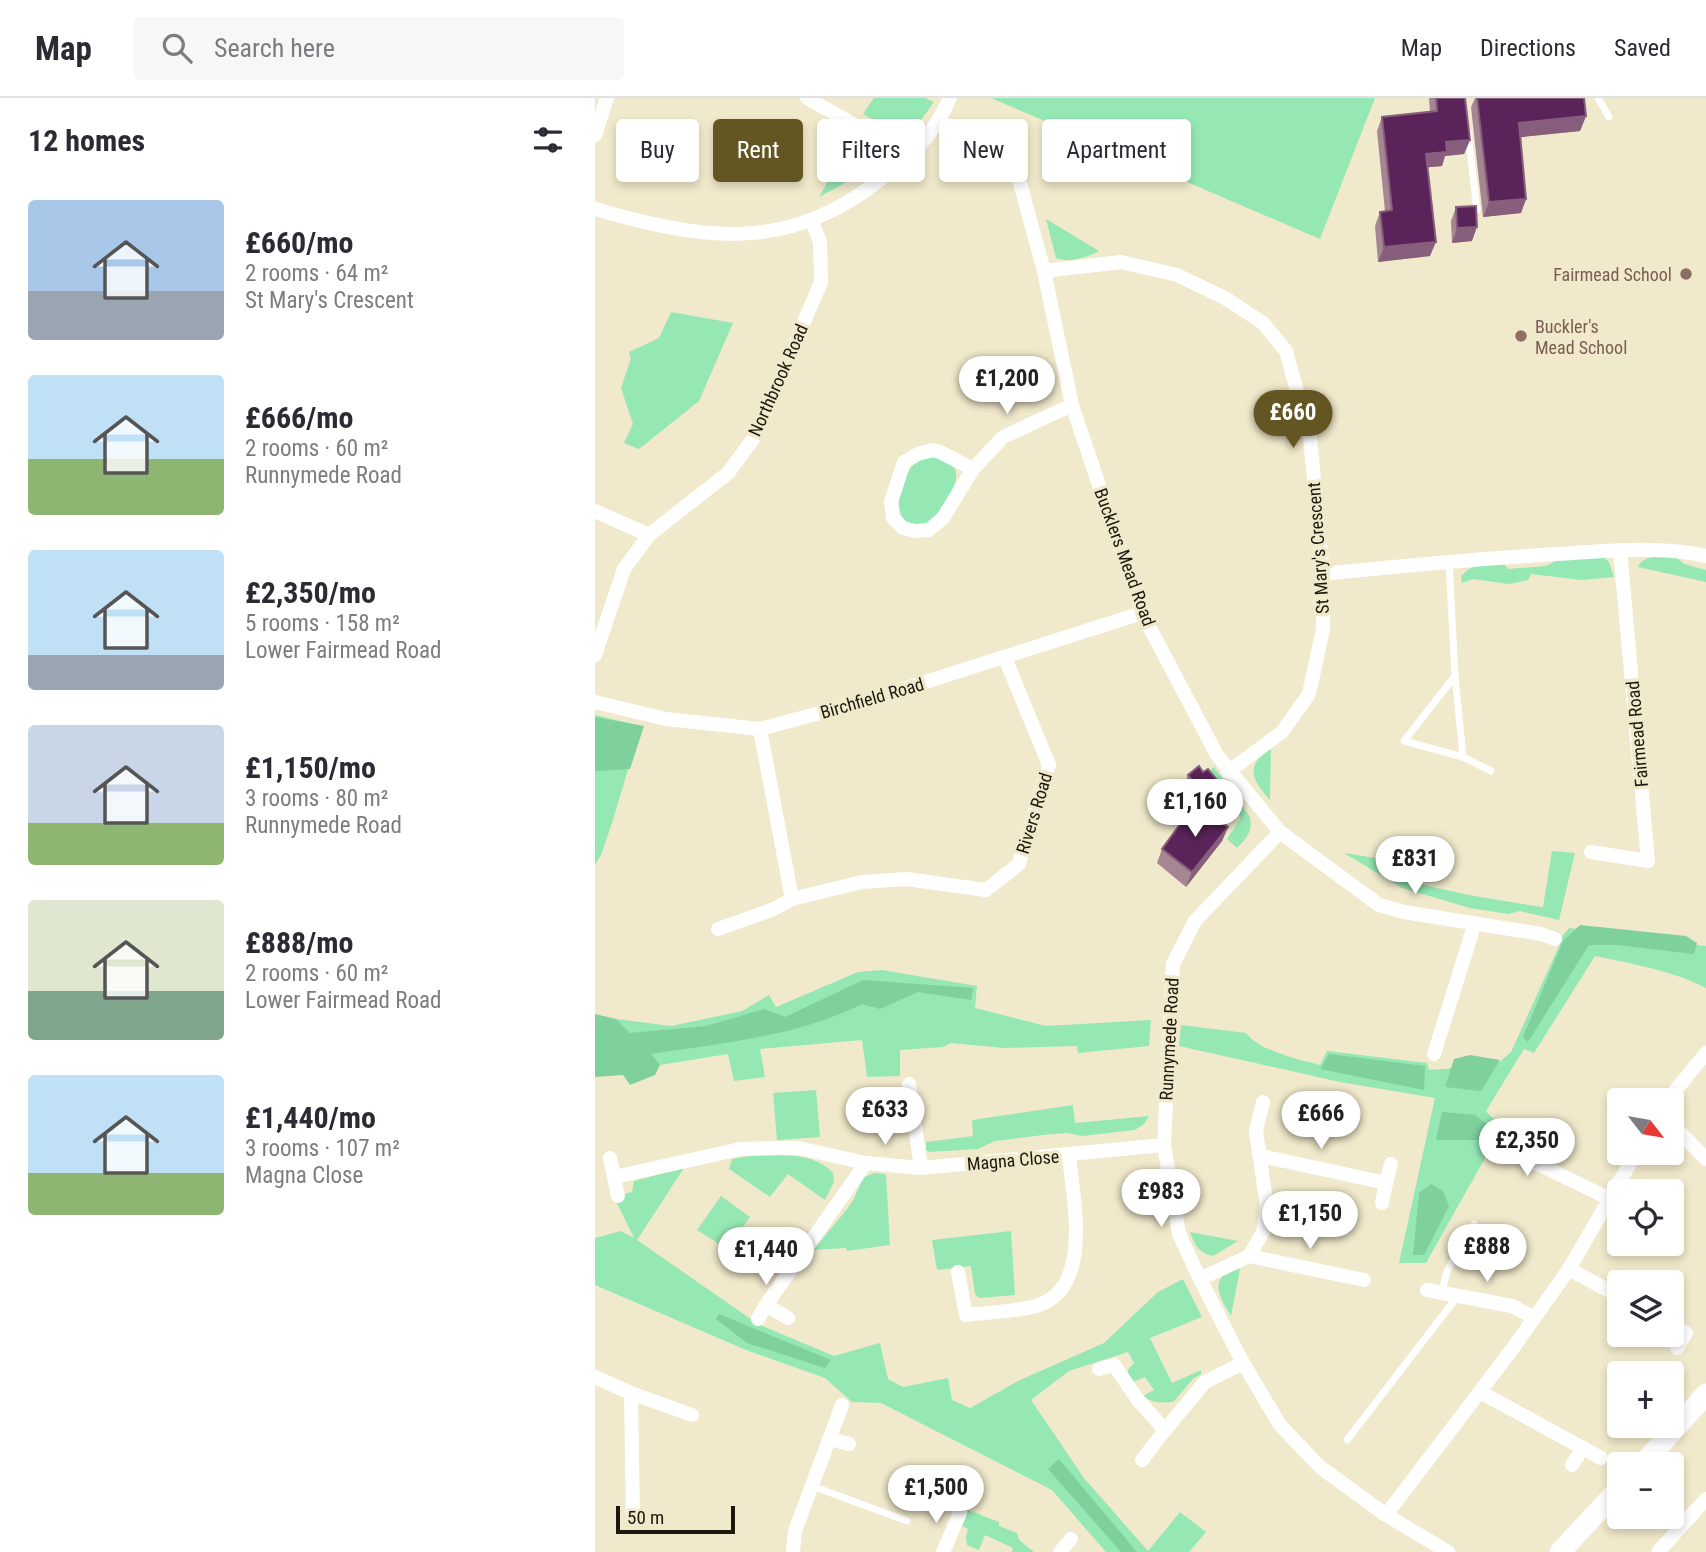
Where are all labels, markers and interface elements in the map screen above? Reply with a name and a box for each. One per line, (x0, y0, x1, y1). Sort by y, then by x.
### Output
search box (134, 17, 624, 80)
text: Map (35, 29, 92, 68)
icon: search (158, 29, 196, 67)
text: Search here (214, 33, 335, 63)
text: Map (1401, 34, 1442, 62)
text: Directions (1480, 34, 1576, 62)
text: Saved (1614, 34, 1671, 62)
chip: Buy (616, 119, 699, 182)
chip: Rent (713, 119, 803, 182)
chip: Filters (817, 119, 925, 182)
chip: New (939, 119, 1028, 182)
chip: Apartment (1042, 119, 1191, 182)
icon: filters (529, 121, 567, 159)
text: 12 homes (28, 123, 145, 158)
text: £660/mo (245, 225, 353, 260)
icon: home (84, 228, 168, 312)
text: 2 rooms · 64 m² (245, 260, 388, 287)
place label: Fairmead School (1553, 264, 1672, 285)
marker: Fairmead School (1678, 266, 1694, 282)
text: St Mary's Crescent (245, 287, 414, 314)
place label: Buckler's Mead School (1535, 316, 1627, 358)
street label: Northbrook Road (744, 321, 812, 439)
marker: Buckler's Mead School (1513, 328, 1529, 344)
pin: £1,200 (950, 356, 1064, 416)
text: £1,200 (975, 365, 1039, 392)
pin: £660 (1252, 390, 1334, 450)
text: £660 (1270, 399, 1316, 426)
text: £666/mo (245, 400, 353, 435)
icon: home (84, 403, 168, 487)
text: 2 rooms · 60 m² (245, 435, 388, 462)
text: Runnymede Road (245, 462, 402, 489)
street label: St Mary's Crescent (1303, 481, 1333, 615)
street label: Bucklers Mead Road (1090, 485, 1160, 629)
text: £2,350/mo (245, 575, 376, 610)
icon: home (84, 578, 168, 662)
text: 5 rooms · 158 m² (245, 610, 400, 637)
text: Lower Fairmead Road (245, 637, 441, 664)
street label: Birchfield Road (818, 673, 926, 723)
street label: Fairmead Road (1622, 680, 1652, 788)
text: £1,150/mo (245, 750, 376, 785)
icon: home (84, 753, 168, 837)
street label: Rivers Road (1012, 770, 1056, 856)
pin: £1,160 (1138, 780, 1252, 839)
text: 3 rooms · 80 m² (245, 785, 388, 812)
text: £1,160 (1163, 788, 1227, 815)
text: Runnymede Road (245, 812, 402, 839)
pin: £831 (1374, 836, 1456, 896)
text: £831 (1392, 845, 1438, 872)
text: £888/mo (245, 925, 353, 960)
icon: home (84, 928, 168, 1012)
text: 2 rooms · 60 m² (245, 960, 388, 987)
street label: Runnymede Road (1155, 977, 1183, 1101)
text: Lower Fairmead Road (245, 987, 441, 1014)
pin: £633 (844, 1088, 926, 1147)
north arrow (1607, 1088, 1683, 1166)
map controls (1607, 1088, 1684, 1529)
pin: £666 (1280, 1091, 1362, 1151)
text: £633 (862, 1096, 908, 1123)
text: £1,440/mo (245, 1100, 376, 1135)
text: £666 (1298, 1100, 1344, 1127)
icon: home (84, 1103, 168, 1187)
pin: £2,350 (1470, 1118, 1584, 1178)
text: £2,350 (1495, 1127, 1559, 1154)
text: 3 rooms · 107 m² (245, 1135, 400, 1162)
street label: Magna Close (966, 1146, 1060, 1174)
text: Magna Close (245, 1162, 363, 1189)
pin: £983 (1120, 1170, 1202, 1229)
text: £983 (1138, 1178, 1184, 1205)
button: locate (1607, 1179, 1684, 1256)
pin: £1,150 (1253, 1192, 1367, 1251)
text: £1,150 (1278, 1200, 1342, 1227)
pin: £888 (1446, 1224, 1528, 1284)
pin: £1,440 (709, 1228, 823, 1287)
text: £888 (1464, 1233, 1510, 1260)
text: £1,440 (734, 1236, 798, 1263)
button: layers (1607, 1270, 1684, 1347)
button: + (1607, 1361, 1684, 1438)
button: − (1607, 1452, 1684, 1529)
pin: £1,500 (879, 1466, 993, 1525)
text: £1,500 (904, 1474, 968, 1501)
scale bar (616, 1503, 735, 1535)
text: 50 m (627, 1506, 664, 1529)

